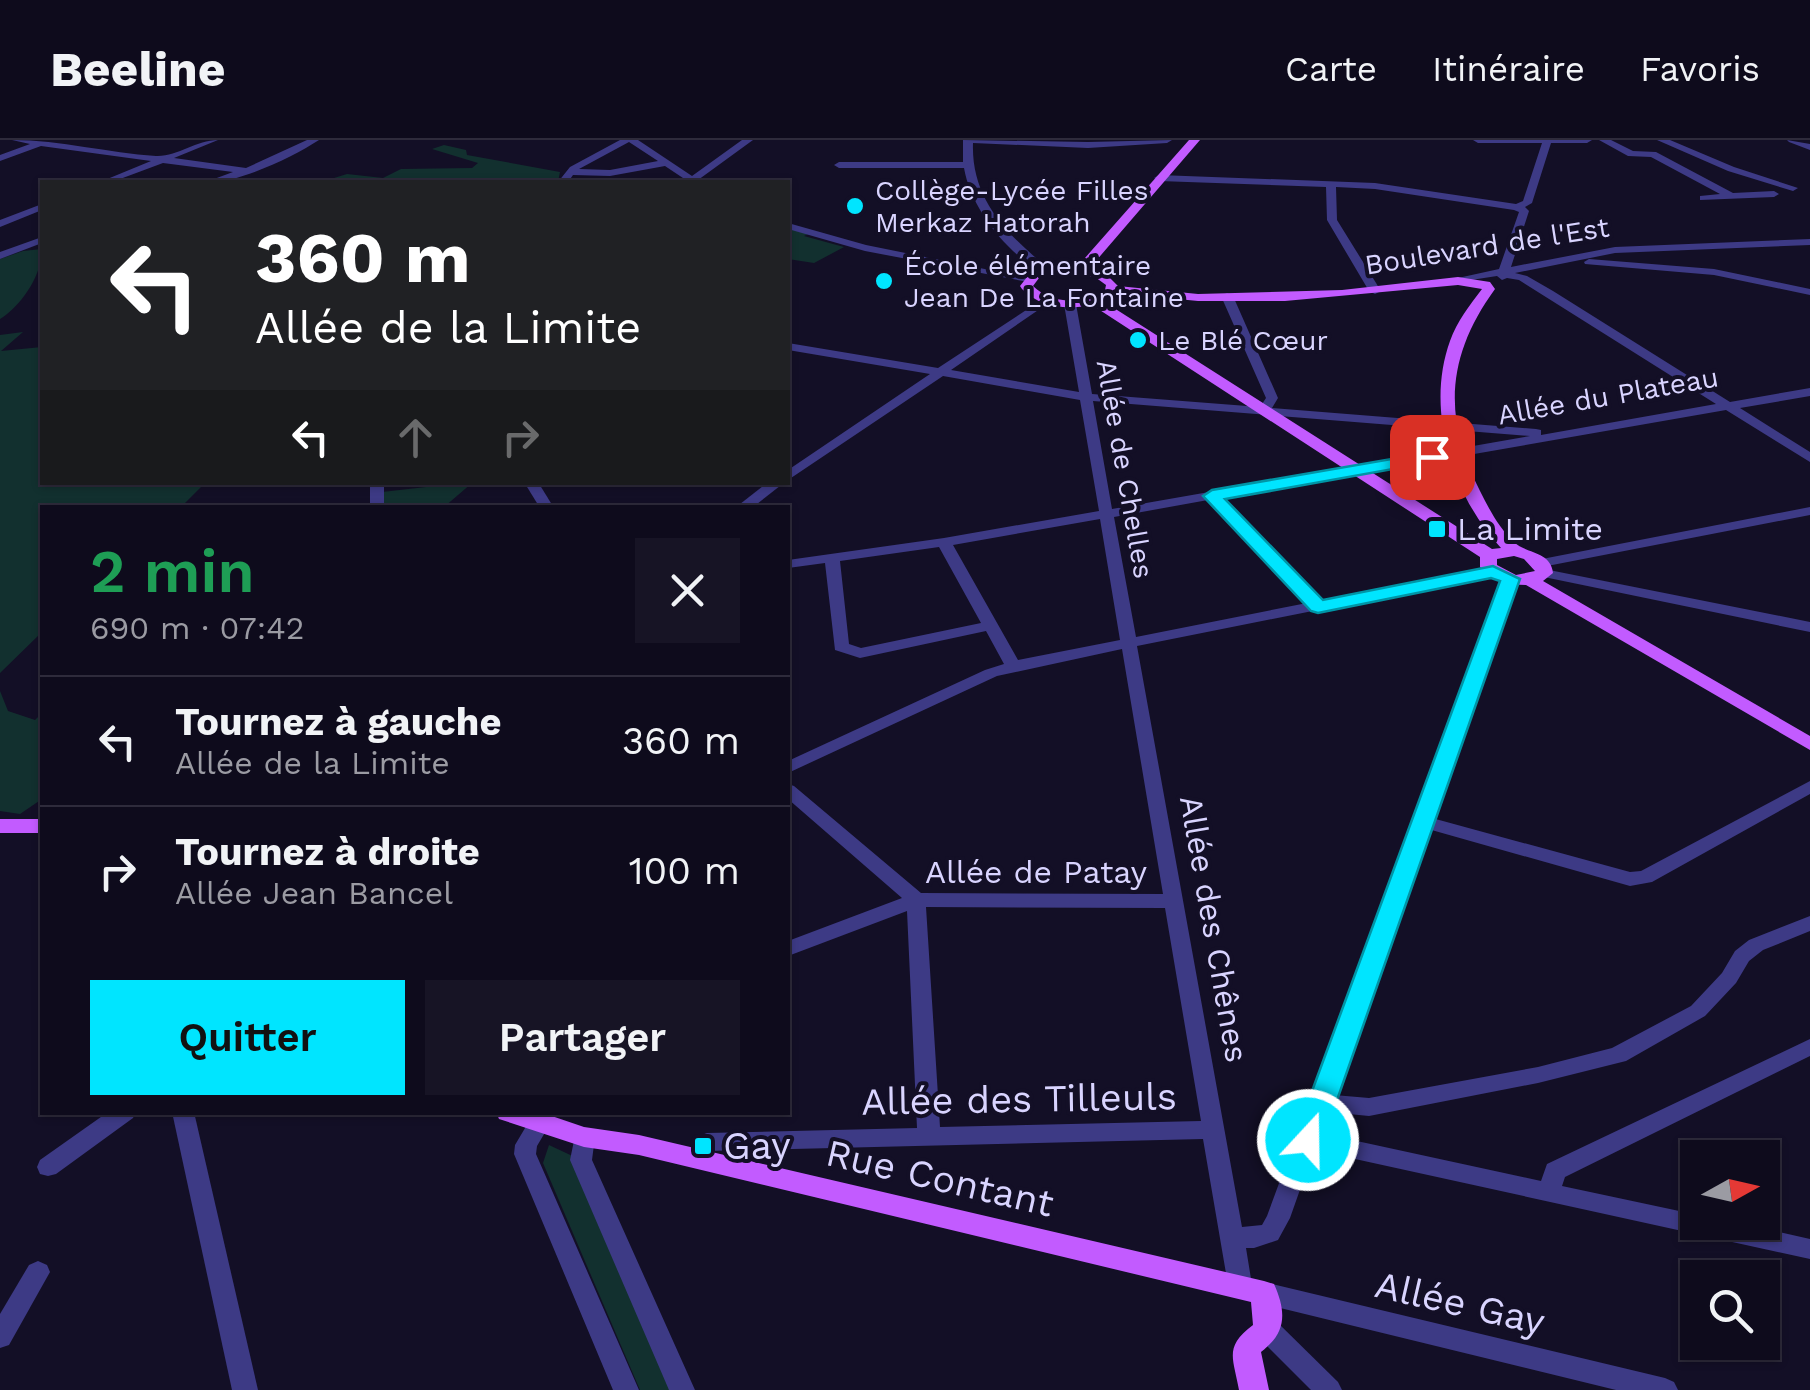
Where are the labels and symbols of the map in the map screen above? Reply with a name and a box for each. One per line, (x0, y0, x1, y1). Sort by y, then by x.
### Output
place label: Collège-Lycée Filles Merkaz Hatorah (875, 174, 1148, 239)
marker: Collège-Lycée Filles Merkaz Hatorah (844, 195, 866, 217)
street label: Boulevard de l'Est (1362, 210, 1612, 282)
place label: École élémentaire Jean De La Fontaine (904, 249, 1184, 314)
marker: École élémentaire Jean De La Fontaine (873, 270, 895, 292)
place label: Le Blé Cœur (1158, 324, 1328, 357)
marker: Le Blé Cœur (1127, 329, 1149, 351)
street label: Allée de Chelles (1090, 357, 1160, 581)
street label: Allée du Plateau (1495, 360, 1721, 432)
pin (1390, 415, 1475, 500)
place label: La Limite (1457, 510, 1603, 548)
marker: La Limite (1426, 518, 1448, 540)
street label: Allée des Chênes (1172, 793, 1256, 1065)
street label: Allée de Patay (925, 853, 1148, 891)
street label: Allée des Tilleuls (861, 1074, 1177, 1124)
position arrow (1256, 1088, 1360, 1192)
place label: Gay (723, 1124, 791, 1168)
street label: Rue Contant (822, 1130, 1058, 1226)
marker: Gay (692, 1135, 714, 1157)
north arrow (1680, 1140, 1780, 1240)
street label: Allée Gay (1371, 1262, 1549, 1344)

